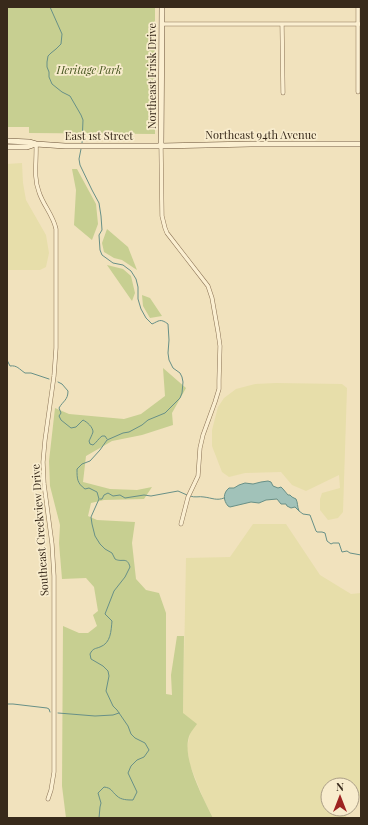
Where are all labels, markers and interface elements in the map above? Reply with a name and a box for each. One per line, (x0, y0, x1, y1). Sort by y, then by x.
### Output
street label: Northeast Frisk Drive (144, 23, 159, 129)
park label: Heritage Park (55, 62, 122, 77)
street label: Northeast 94th Avenue (205, 127, 317, 142)
street label: East 1st Street (65, 128, 133, 143)
street label: Southeast Creekview Drive (27, 463, 52, 597)
north arrow (320, 777, 360, 817)
text: N (336, 779, 344, 794)

